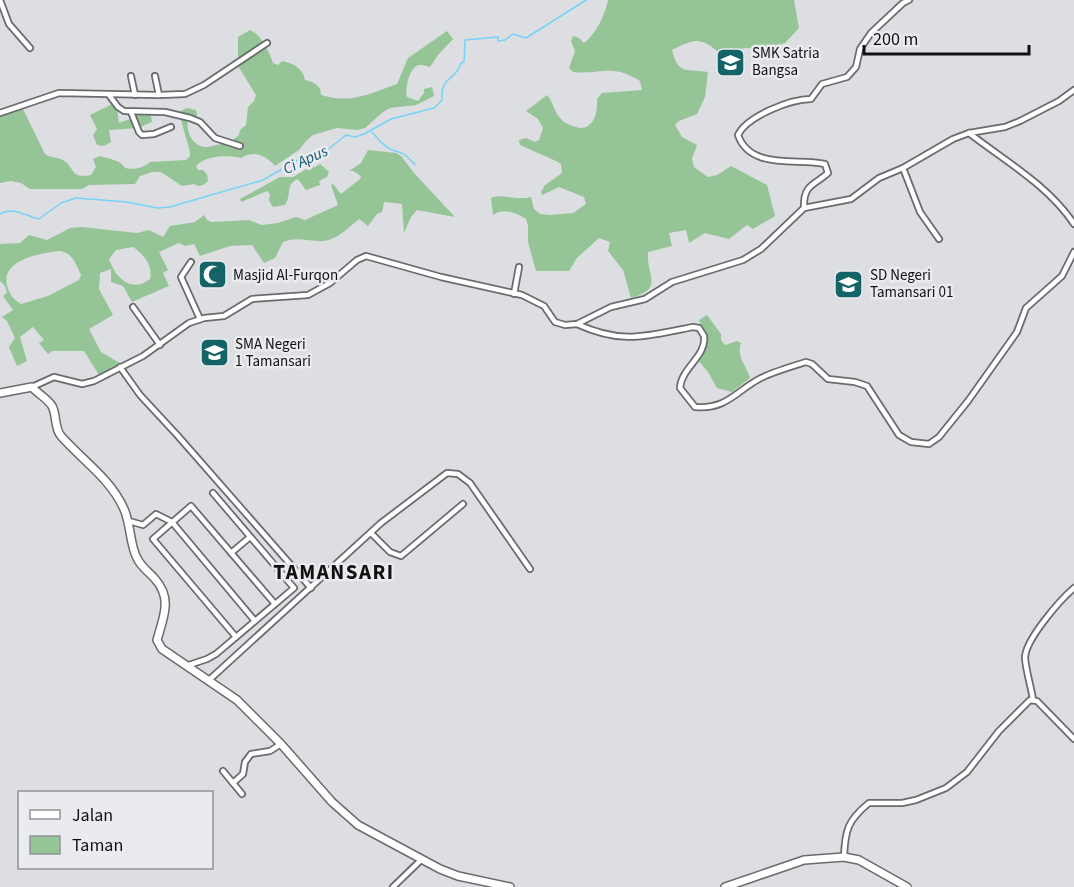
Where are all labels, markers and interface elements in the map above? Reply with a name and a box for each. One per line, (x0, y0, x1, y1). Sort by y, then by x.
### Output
scale bar (864, 18, 1029, 56)
text: 200 m (873, 27, 918, 52)
place label: SMK Satria Bangsa (752, 43, 820, 81)
school or university icon: SMK Satria Bangsa (715, 46, 747, 78)
water label: Ci Apus (279, 140, 332, 180)
mosque icon: Masjid Al-Furqon (196, 259, 228, 291)
place label: Masjid Al-Furqon (233, 265, 338, 286)
place label: SD Negeri Tamansari 01 (870, 265, 953, 303)
school or university icon: SD Negeri Tamansari 01 (833, 268, 865, 300)
place label: SMA Negeri 1 Tamansari (235, 334, 311, 372)
school or university icon: SMA Negeri 1 Tamansari (198, 337, 230, 369)
district label: TAMANSARI (273, 557, 395, 587)
legend (18, 791, 213, 869)
text: Jalan (72, 803, 113, 828)
text: Taman (72, 833, 123, 858)

